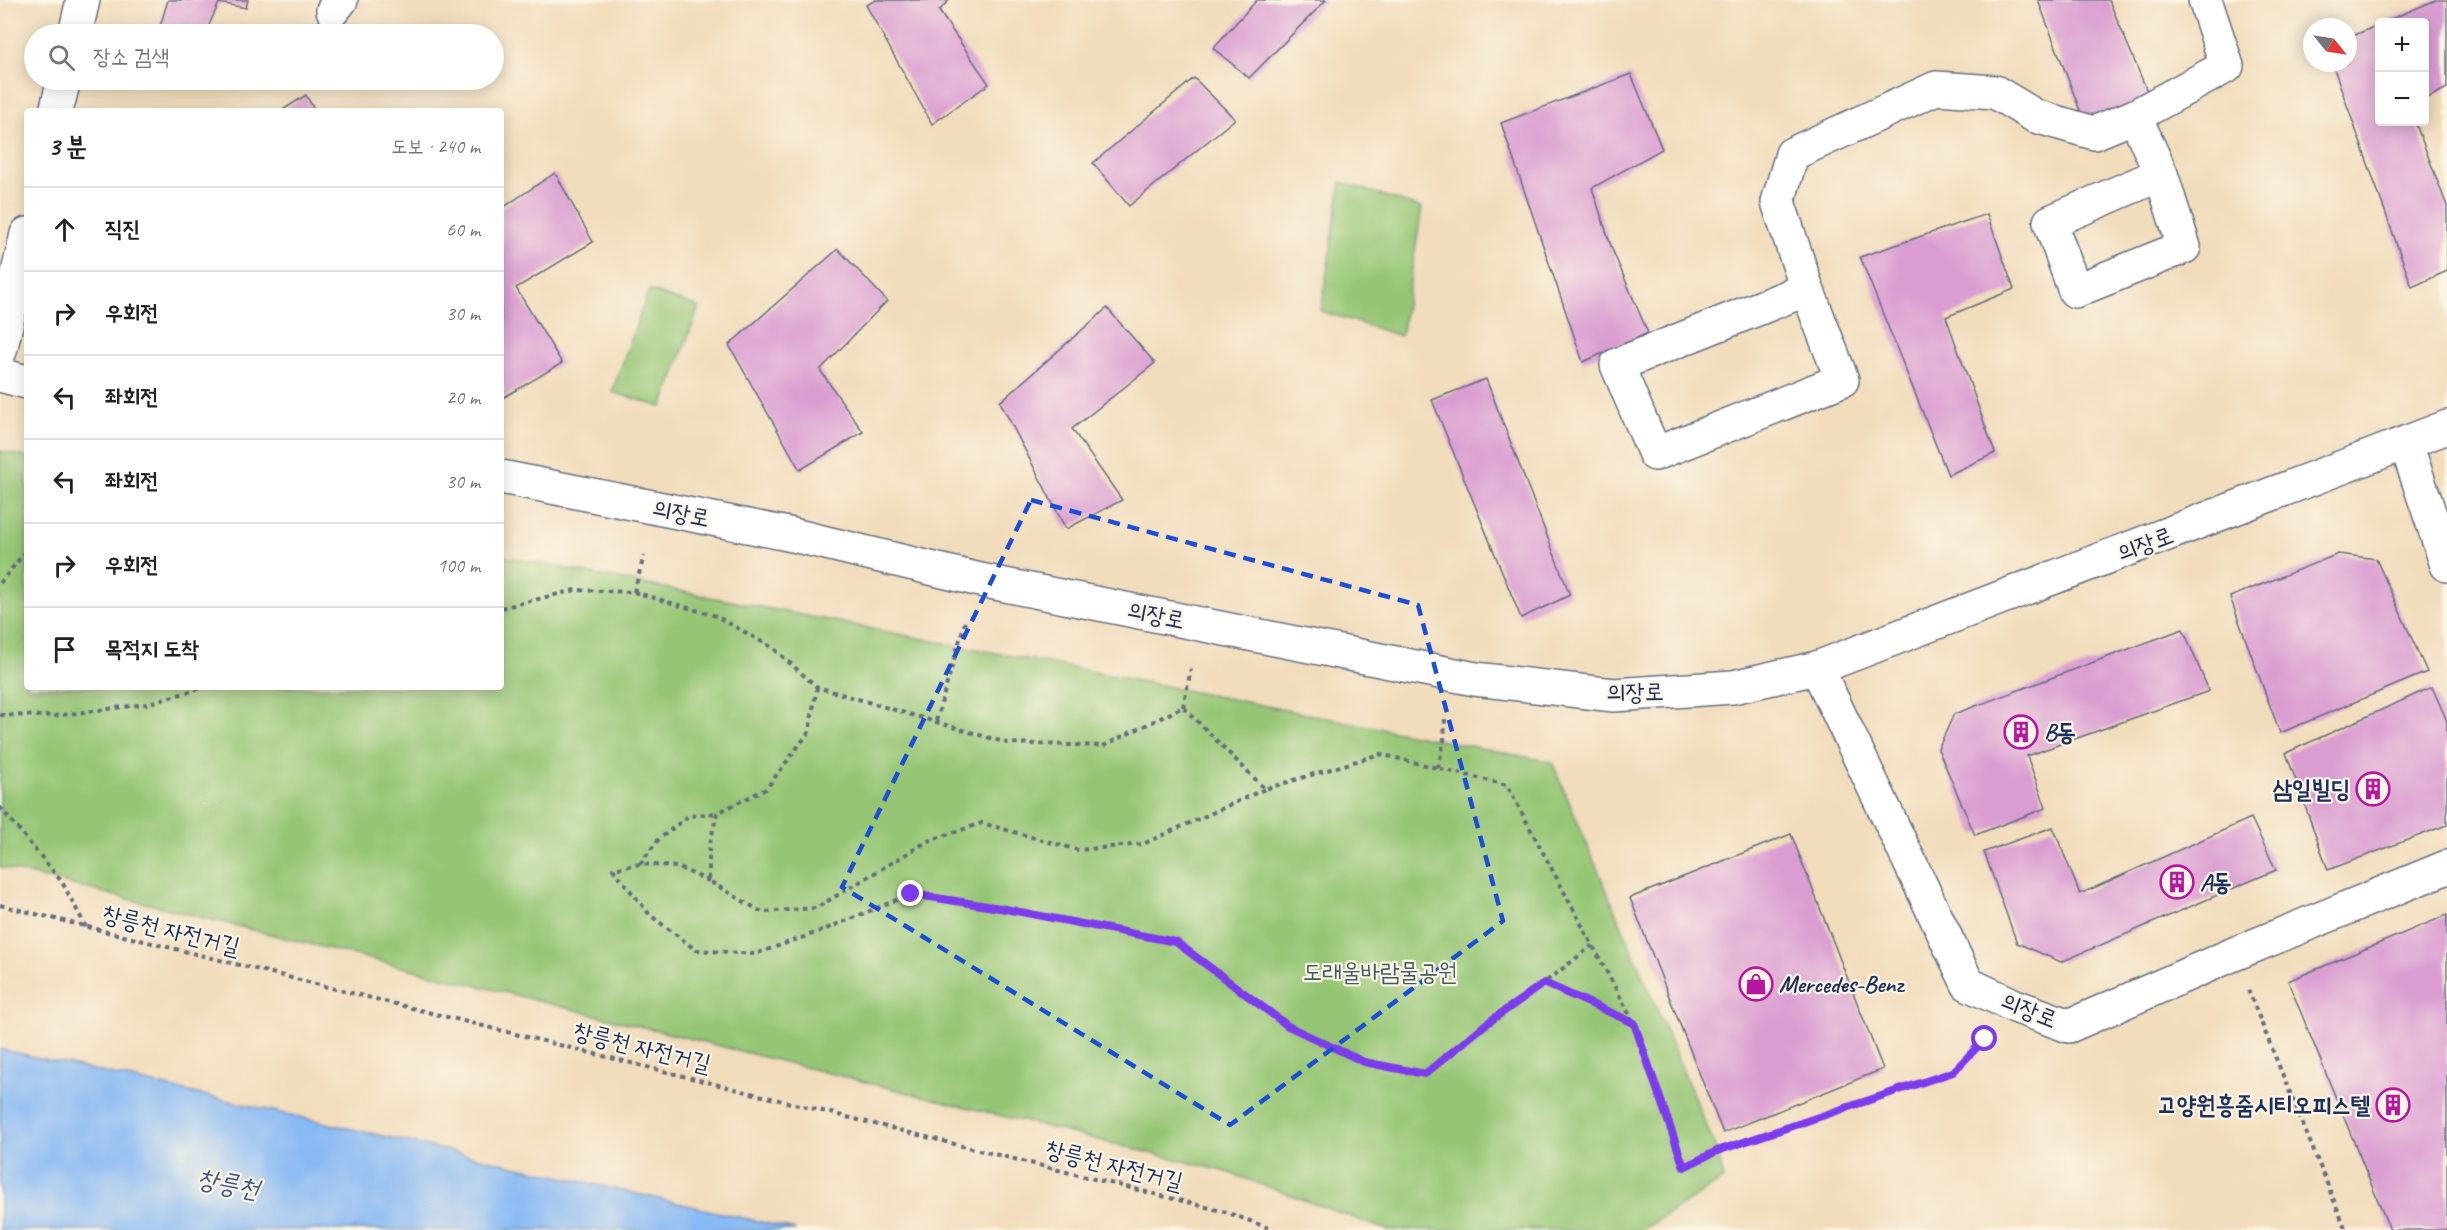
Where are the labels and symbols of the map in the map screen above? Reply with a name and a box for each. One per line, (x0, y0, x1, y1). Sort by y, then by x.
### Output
north arrow (2303, 18, 2357, 72)
street label: 의장로 (650, 493, 712, 533)
street label: 의장로 (2113, 520, 2177, 568)
street label: 의장로 (1125, 595, 1187, 635)
street label: 의장로 (1606, 676, 1664, 708)
building icon: B동 (2003, 714, 2039, 750)
place label: B동 (2044, 717, 2076, 747)
building icon: 삼일빌딩 (2355, 771, 2391, 807)
place label: 삼일빌딩 (2273, 774, 2350, 804)
building icon: A동 (2159, 864, 2195, 900)
place label: A동 (2200, 867, 2232, 897)
route end (897, 880, 923, 906)
street label: 창릉천 자전거길 (99, 898, 243, 962)
park label: 도래울바람물공원 (1303, 957, 1457, 987)
shop icon: Mercedes-Benz (1738, 966, 1774, 1002)
place label: Mercedes-Benz (1779, 969, 1905, 999)
street label: 의장로 (1997, 986, 2061, 1034)
street label: 창릉천 자전거길 (570, 1015, 714, 1079)
route start (1971, 1025, 1997, 1051)
building icon: 고양원흥줌시티오피스텔 (2375, 1087, 2411, 1123)
place label: 고양원흥줌시티오피스텔 (2158, 1090, 2371, 1120)
street label: 창릉천 자전거길 (1042, 1133, 1186, 1197)
water label: 창릉천 (194, 1162, 265, 1207)

